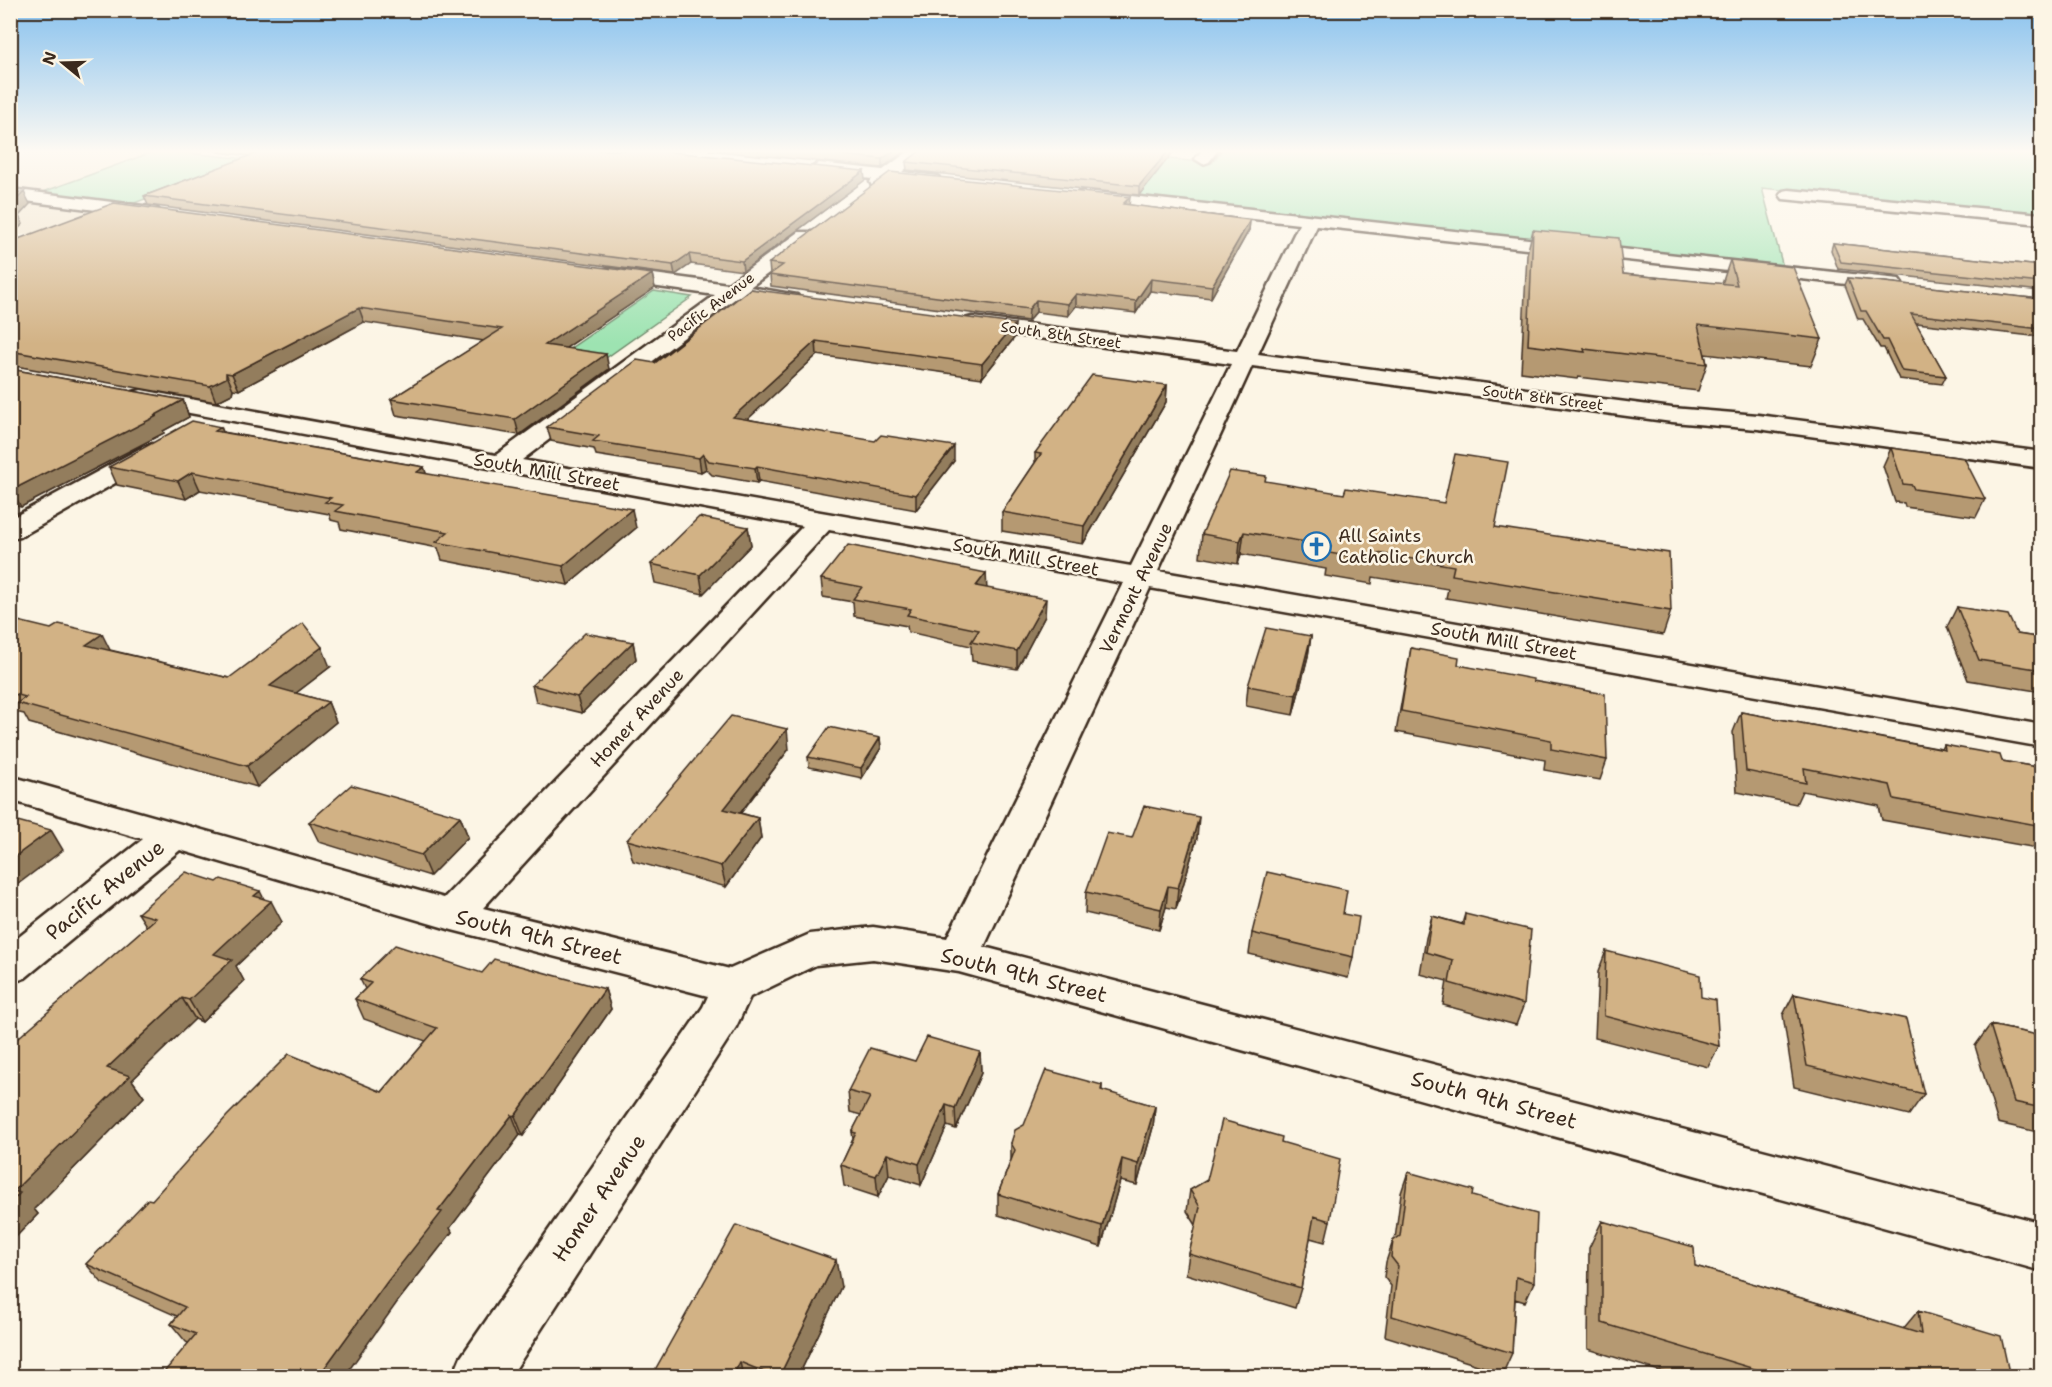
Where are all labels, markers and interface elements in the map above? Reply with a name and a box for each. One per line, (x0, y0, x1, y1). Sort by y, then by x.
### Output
north arrow (33, 33, 93, 93)
text: N (37, 49, 61, 68)
street label: Pacific Avenue (664, 268, 758, 346)
street label: South 8th Street (999, 317, 1123, 353)
street label: South 8th Street (1481, 381, 1605, 415)
street label: South Mill Street (472, 447, 622, 497)
street label: Vermont Avenue (1094, 518, 1178, 658)
place label: All Saints Catholic Church (1338, 524, 1474, 569)
church icon: All Saints Catholic Church (1301, 530, 1333, 562)
street label: South Mill Street (951, 532, 1101, 582)
street label: South Mill Street (1429, 616, 1579, 666)
street label: Homer Avenue (585, 663, 689, 773)
street label: Pacific Avenue (40, 833, 170, 947)
street label: South 9th Street (453, 903, 625, 971)
street label: South 9th Street (938, 941, 1110, 1009)
street label: South 9th Street (1408, 1064, 1580, 1136)
street label: Homer Avenue (546, 1129, 652, 1267)

